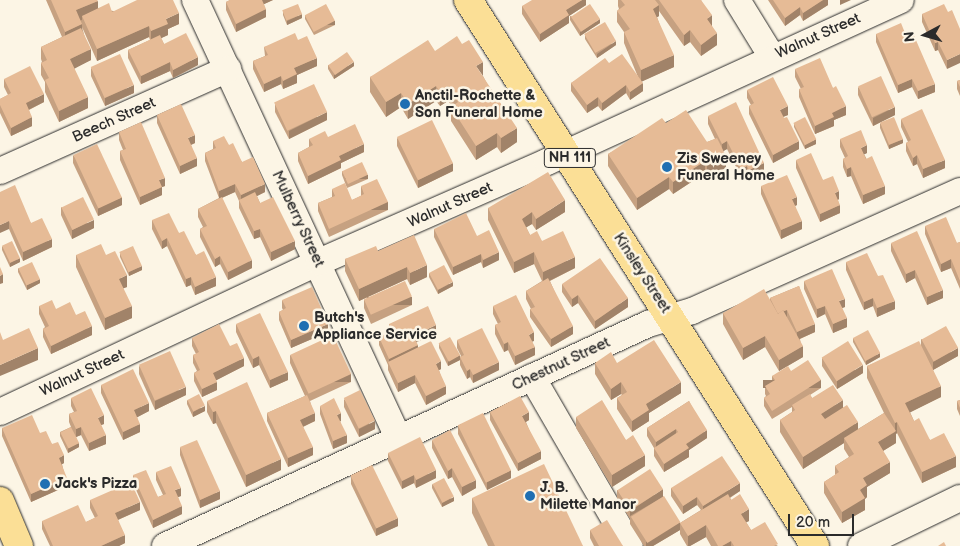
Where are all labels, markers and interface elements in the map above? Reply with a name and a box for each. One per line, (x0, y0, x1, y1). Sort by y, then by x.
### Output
street label: Walnut Street (773, 9, 863, 63)
north arrow (900, 10, 950, 60)
text: N (901, 31, 919, 43)
place label: Anctil-Rochette & Son Funeral Home (415, 86, 543, 121)
street label: Beech Street (69, 94, 159, 146)
marker: Anctil-Rochette & Son Funeral Home (399, 98, 411, 110)
road number: NH 111 (544, 146, 596, 170)
place label: Zis Sweeney Funeral Home (677, 149, 775, 184)
marker: Zis Sweeney Funeral Home (661, 161, 673, 173)
street label: Mulberry Street (268, 167, 328, 271)
street label: Walnut Street (405, 178, 495, 232)
street label: Kinsley Street (609, 229, 675, 317)
place label: Butch's Appliance Service (314, 308, 437, 343)
marker: Butch's Appliance Service (298, 320, 310, 332)
street label: Chestnut Street (509, 333, 613, 395)
street label: Walnut Street (37, 346, 127, 400)
place label: Jack's Pizza (55, 475, 137, 493)
marker: Jack's Pizza (39, 478, 51, 490)
place label: J. B. Milette Manor (540, 478, 636, 513)
marker: J. B. Milette Manor (524, 490, 536, 502)
scale bar (790, 504, 856, 536)
text: 20 m (796, 513, 830, 532)

